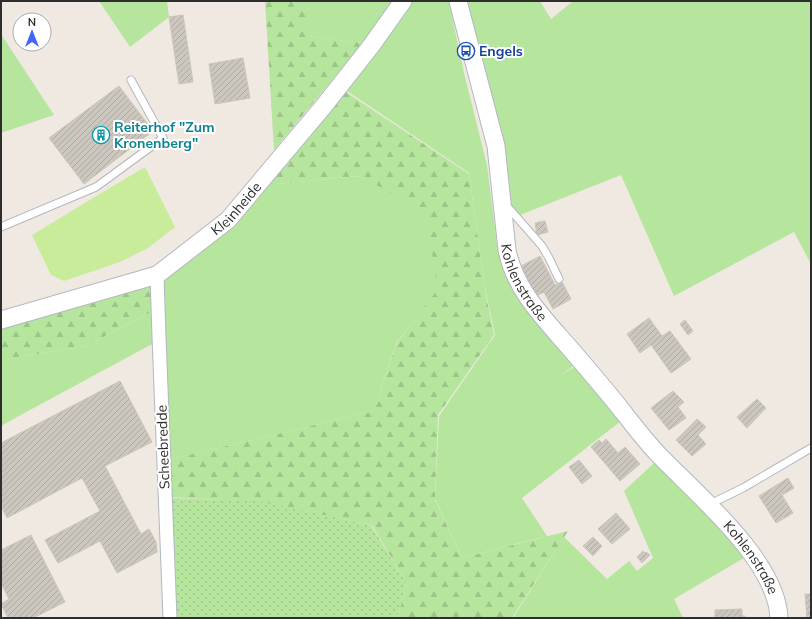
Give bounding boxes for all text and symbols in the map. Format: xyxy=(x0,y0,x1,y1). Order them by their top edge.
north arrow xyxy=(12,12,52,52)
text: N xyxy=(28,15,36,29)
bus stop icon: Engels xyxy=(456,41,476,61)
place label: Engels xyxy=(479,42,523,60)
place label: Reiterhof "Zum Kronenberg" xyxy=(114,118,215,152)
building icon: Reiterhof "Zum Kronenberg" xyxy=(91,125,111,145)
street label: Kleinheide xyxy=(207,178,265,239)
street label: Kohlenstraße xyxy=(497,243,551,325)
street label: Scheebredde xyxy=(153,404,173,490)
street label: Kohlenstraße xyxy=(719,517,782,597)

